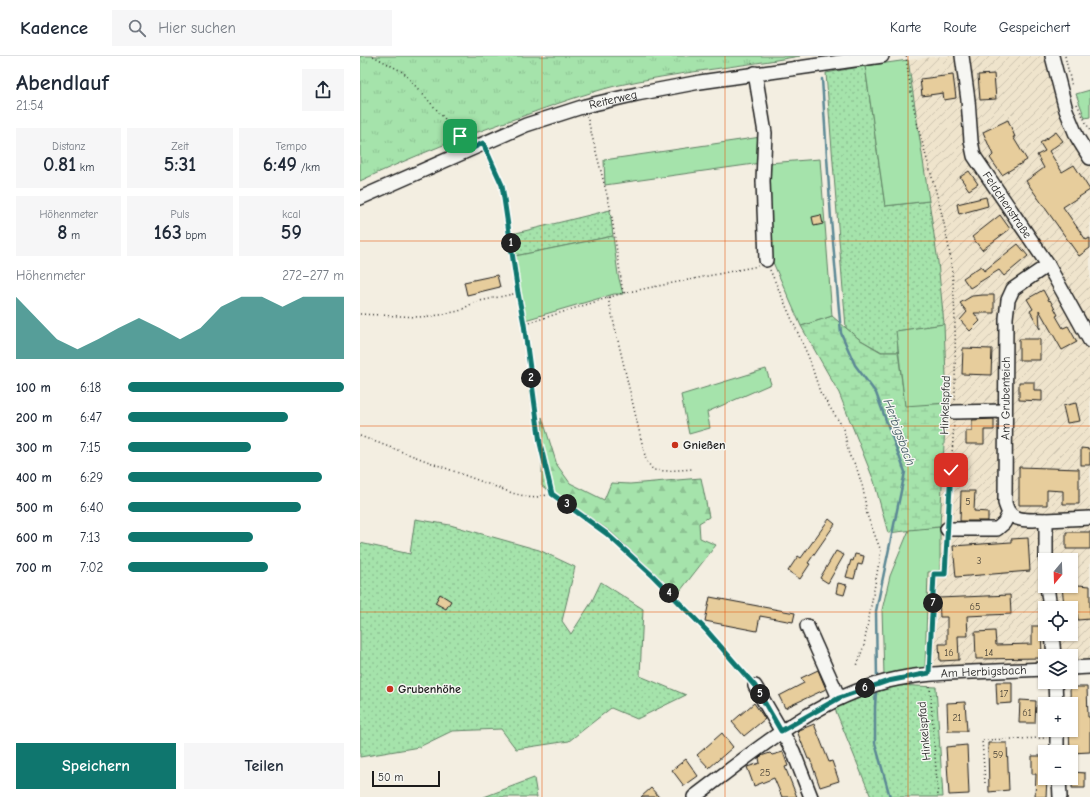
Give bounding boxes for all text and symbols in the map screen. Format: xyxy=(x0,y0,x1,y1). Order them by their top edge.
search box xyxy=(112,10,392,46)
text: Kadence xyxy=(20,17,88,39)
icon: search xyxy=(126,17,148,39)
text: Hier suchen xyxy=(158,19,236,37)
text: Karte xyxy=(890,19,921,36)
text: Route xyxy=(943,19,977,36)
text: Gespeichert xyxy=(999,19,1070,36)
button: share xyxy=(302,69,344,111)
text: Abendlauf xyxy=(16,70,109,96)
street label: Reiterweg xyxy=(587,87,638,112)
text: 21:54 xyxy=(16,98,44,113)
pin xyxy=(443,119,477,153)
icon: arrive xyxy=(449,125,471,147)
text: Distanz xyxy=(52,140,85,153)
text: Zeit xyxy=(171,140,189,153)
text: Tempo xyxy=(276,140,307,153)
text: 0.81 xyxy=(43,153,76,176)
text: 5:31 xyxy=(164,153,196,176)
text: 6:49 xyxy=(263,153,297,176)
text: km xyxy=(76,161,94,174)
text: /km xyxy=(297,161,320,174)
street label: Feldchenstraße xyxy=(980,169,1035,241)
text: Höhenmeter xyxy=(39,208,98,221)
text: Puls xyxy=(171,208,189,221)
text: kcal xyxy=(282,208,301,221)
text: 8 xyxy=(57,221,67,244)
text: 163 xyxy=(154,221,182,244)
text: 59 xyxy=(281,221,302,244)
text: m xyxy=(67,229,80,242)
text: bpm xyxy=(182,229,206,242)
pin: 1 xyxy=(501,233,521,253)
text: 1 xyxy=(509,236,513,249)
text: Höhenmeter xyxy=(16,268,85,283)
text: 272–277 m xyxy=(282,268,344,283)
street label: Am Grubenteich xyxy=(998,356,1013,440)
pin: 2 xyxy=(521,368,541,388)
text: 2 xyxy=(528,371,534,384)
street label: Hinkelspfad xyxy=(937,375,953,435)
text: 100 m xyxy=(16,380,51,395)
text: 6:18 xyxy=(80,380,101,395)
water label: Herbigsbach xyxy=(880,397,919,468)
text: 200 m xyxy=(16,410,52,425)
text: 6:47 xyxy=(80,410,102,425)
place label: Gnießen xyxy=(683,438,725,452)
text: 300 m xyxy=(16,440,52,455)
text: 7:15 xyxy=(80,440,101,455)
marker: Gnießen xyxy=(670,440,680,450)
pin xyxy=(934,453,968,487)
icon: check xyxy=(940,459,962,481)
text: 400 m xyxy=(16,470,52,485)
text: 6:29 xyxy=(80,470,103,485)
pin: 3 xyxy=(557,494,577,514)
house number: 5 xyxy=(965,496,971,508)
text: 3 xyxy=(564,497,570,510)
text: 500 m xyxy=(16,500,53,515)
text: 6:40 xyxy=(80,500,104,515)
text: 600 m xyxy=(16,530,53,545)
text: 7:13 xyxy=(80,530,100,545)
north arrow xyxy=(1038,553,1078,593)
map controls xyxy=(1038,553,1078,785)
house number: 3 xyxy=(976,555,982,567)
text: 700 m xyxy=(16,560,52,575)
text: 7:02 xyxy=(80,560,103,575)
pin: 4 xyxy=(659,583,679,603)
text: 4 xyxy=(666,586,672,599)
pin: 7 xyxy=(923,593,943,613)
text: 7 xyxy=(931,596,935,609)
house number: 65 xyxy=(970,601,980,613)
button: locate xyxy=(1038,601,1078,641)
house number: 16 xyxy=(944,647,954,659)
house number: 14 xyxy=(985,647,994,659)
button: layers xyxy=(1038,649,1078,689)
street label: Am Herbigsbach xyxy=(940,663,1027,680)
pin: 6 xyxy=(855,678,875,698)
text: 6 xyxy=(862,681,868,694)
place label: Grubenhöhe xyxy=(398,682,461,696)
marker: Grubenhöhe xyxy=(385,684,395,694)
pin: 5 xyxy=(750,684,770,704)
text: 5 xyxy=(757,687,763,700)
house number: 17 xyxy=(1000,688,1009,700)
button: + xyxy=(1038,697,1078,737)
street label: Hinkelspfad xyxy=(914,701,934,761)
house number: 61 xyxy=(1022,707,1032,719)
house number: 21 xyxy=(952,712,962,724)
button: Speichern xyxy=(16,743,176,789)
button: Teilen xyxy=(184,743,344,789)
button: − xyxy=(1038,745,1078,785)
house number: 59 xyxy=(993,749,1003,761)
house number: 25 xyxy=(760,767,770,779)
scale bar xyxy=(372,769,440,788)
text: 50 m xyxy=(378,771,403,784)

